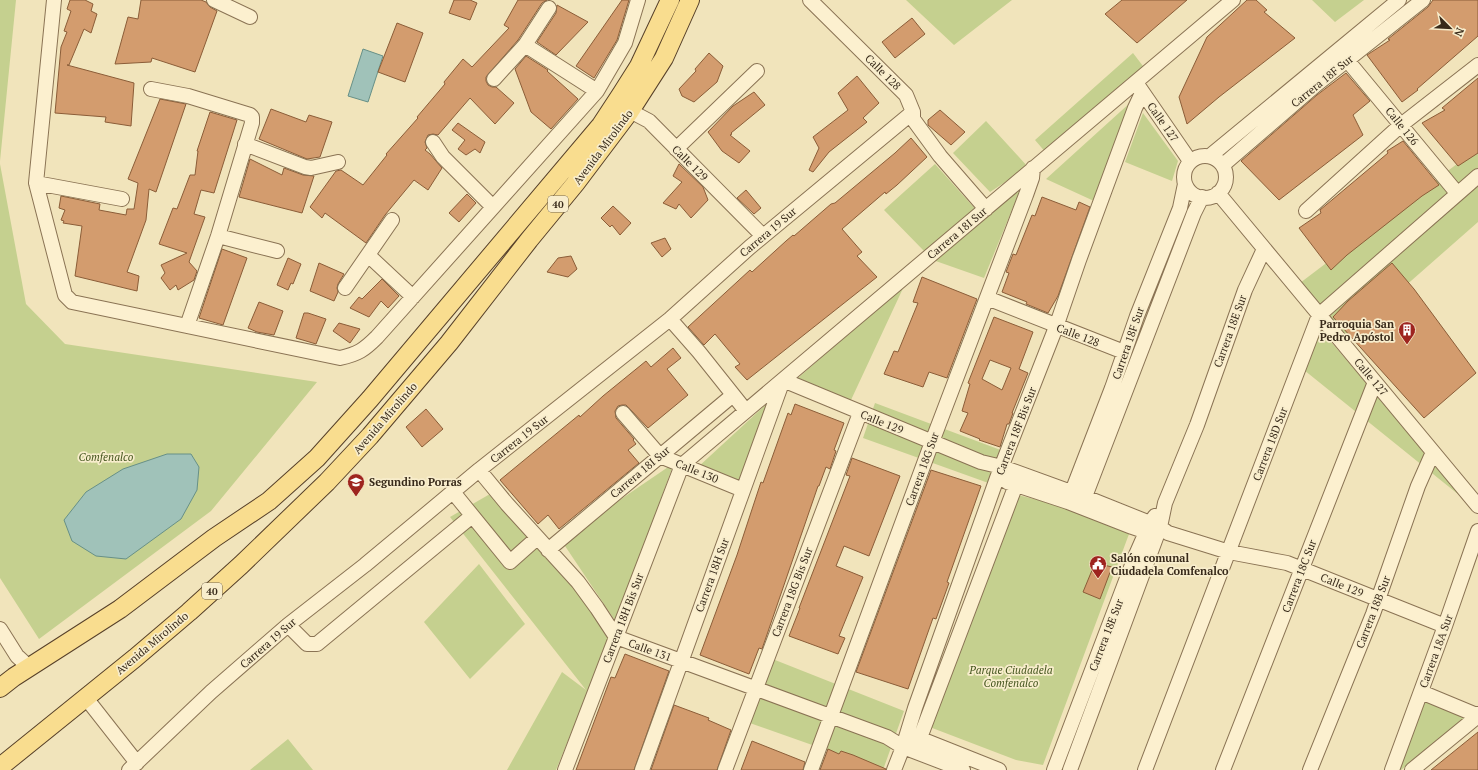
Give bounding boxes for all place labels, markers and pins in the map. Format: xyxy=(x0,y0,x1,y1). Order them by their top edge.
place label: Parroquia San Pedro Apóstol xyxy=(1319,317,1394,344)
building icon: Parroquia San Pedro Apóstol xyxy=(1397,320,1417,345)
school or university icon: Segundino Porras xyxy=(346,472,366,497)
place label: Segundino Porras xyxy=(369,475,462,489)
place label: Salón comunal Ciudadela Comfenalco xyxy=(1111,551,1229,578)
public building icon: Salón comunal Ciudadela Comfenalco xyxy=(1088,554,1108,579)

